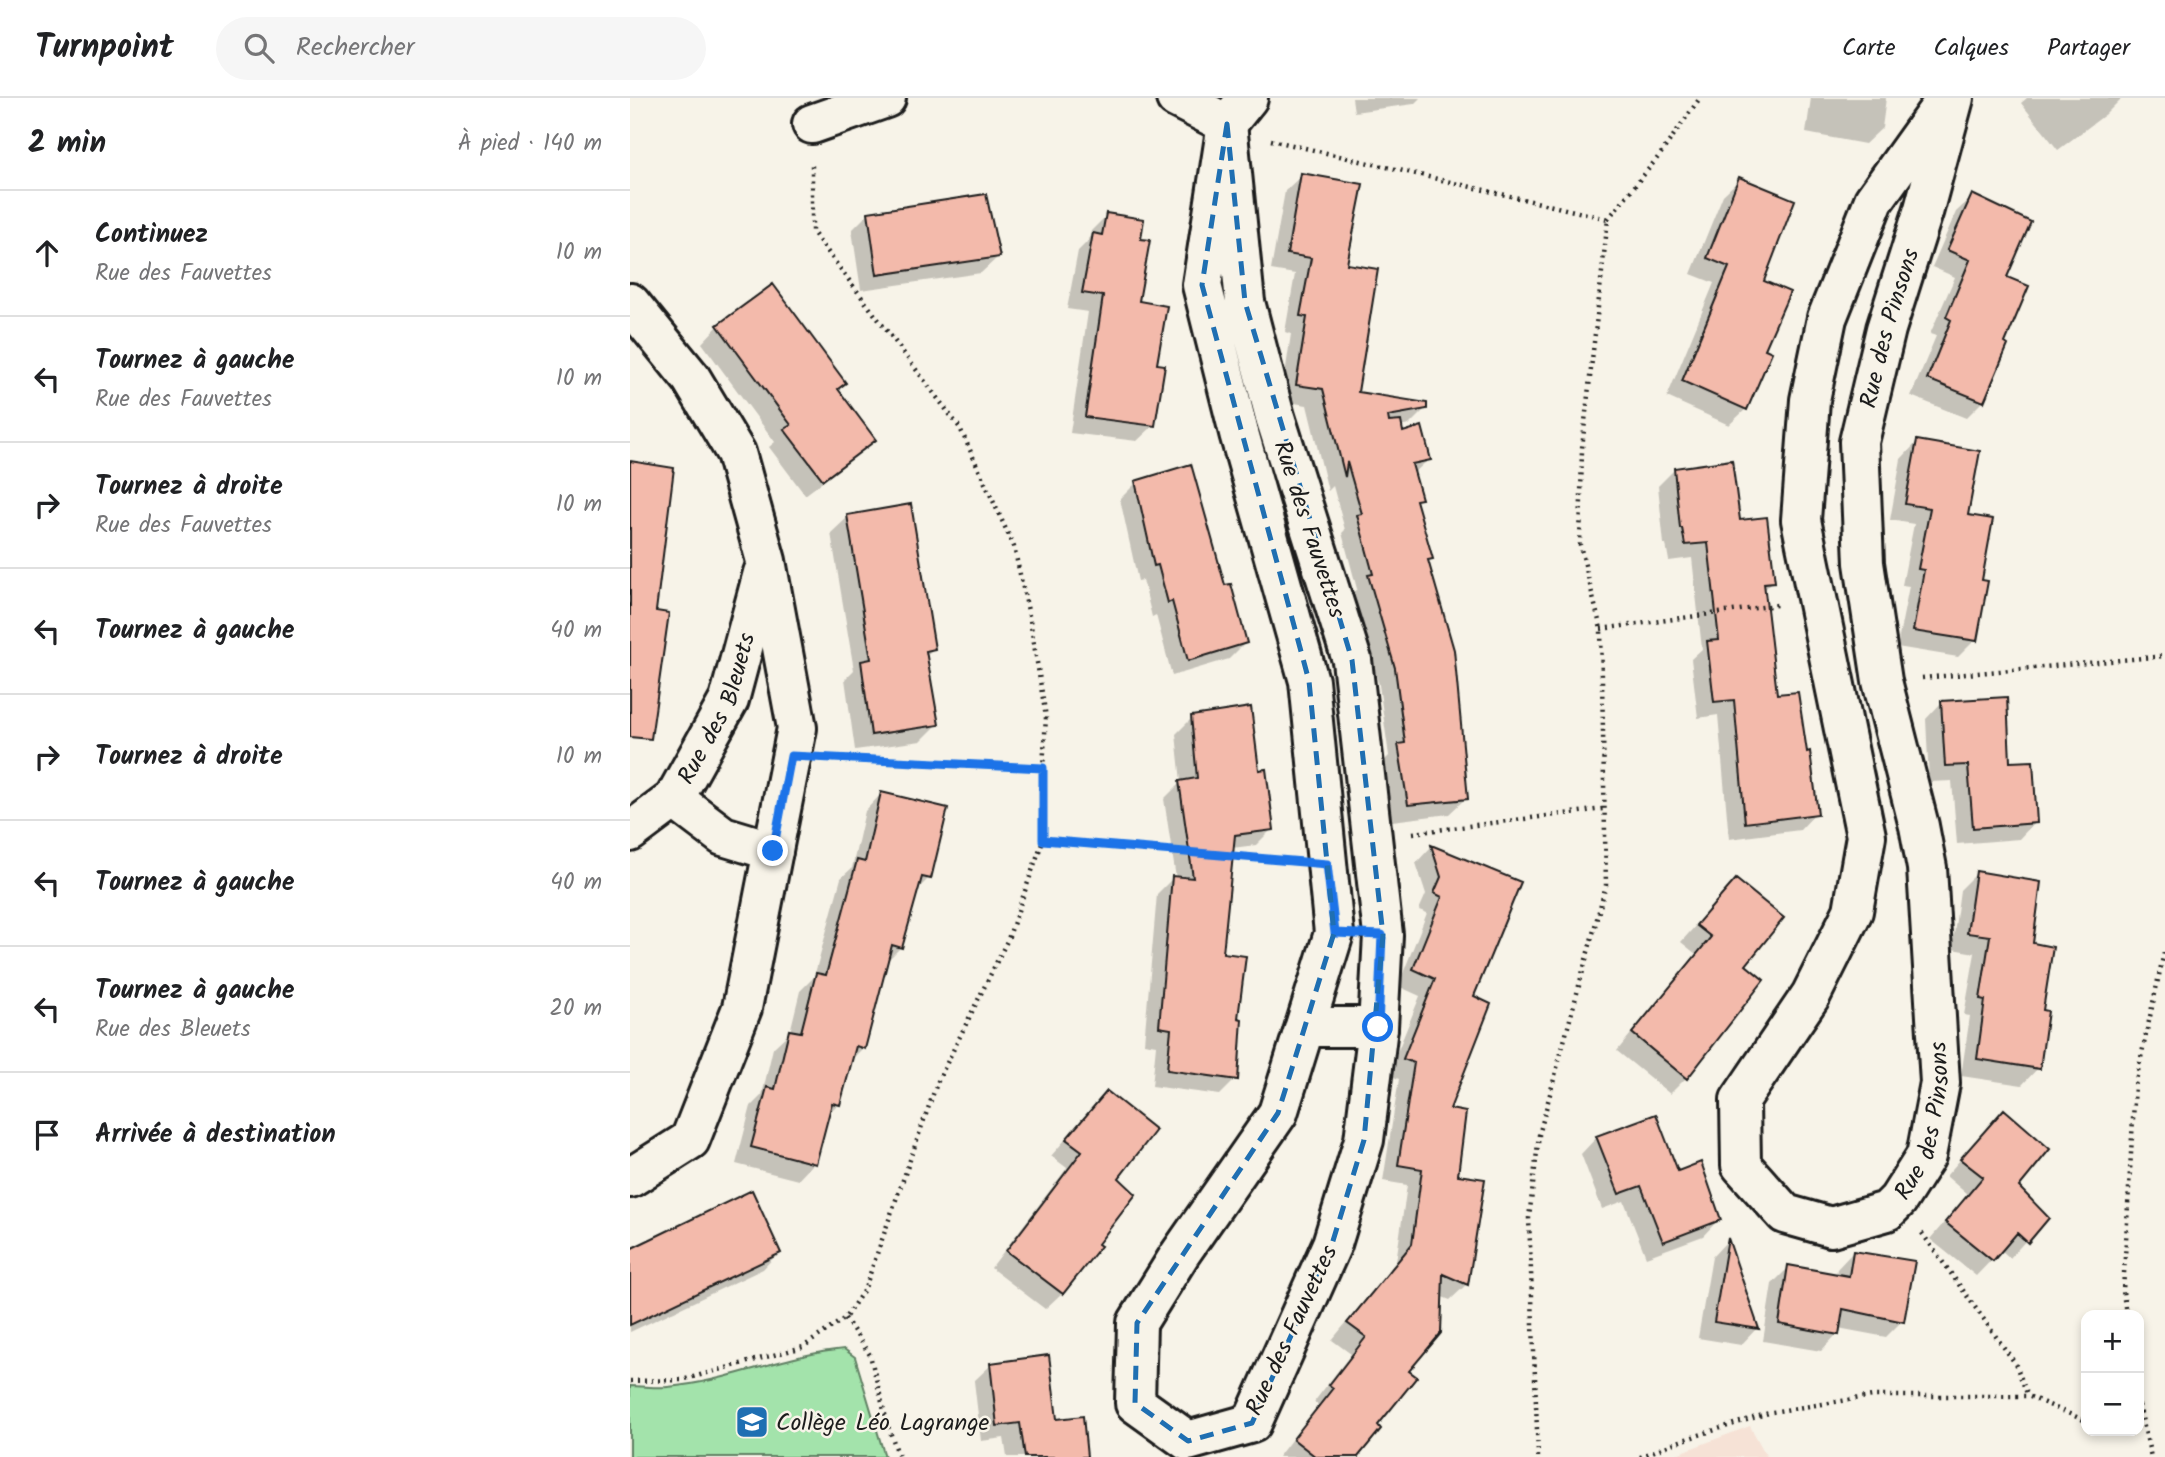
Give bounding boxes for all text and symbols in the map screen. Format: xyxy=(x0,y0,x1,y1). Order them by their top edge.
search box xyxy=(216,17,706,80)
text: Turnpoint xyxy=(35,22,174,75)
text: Rechercher xyxy=(296,27,414,69)
icon: search xyxy=(240,29,278,67)
text: Carte xyxy=(1842,29,1896,68)
text: Calques xyxy=(1934,29,2009,68)
text: Partager xyxy=(2047,29,2130,68)
text: 2 min xyxy=(28,120,106,168)
text: À pied · 140 m xyxy=(458,126,602,162)
text: Continuez xyxy=(95,214,208,256)
icon: ahead xyxy=(28,234,66,272)
text: 10 m xyxy=(556,235,602,271)
street label: Rue des Pinsons xyxy=(1850,244,1931,412)
text: Rue des Fauvettes xyxy=(95,256,272,292)
text: Tournez à gauche xyxy=(95,340,295,382)
icon: left xyxy=(28,360,66,398)
text: 10 m xyxy=(556,361,602,397)
text: Rue des Fauvettes xyxy=(95,382,272,418)
street label: Rue des Fauvettes xyxy=(1262,436,1356,623)
text: Tournez à droite xyxy=(95,466,283,508)
icon: right xyxy=(28,486,66,524)
text: 10 m xyxy=(556,487,602,523)
text: Rue des Fauvettes xyxy=(95,508,272,544)
text: Tournez à gauche xyxy=(95,610,295,652)
icon: left xyxy=(28,612,66,650)
text: 40 m xyxy=(550,613,602,649)
street label: Rue des Bleuets xyxy=(668,629,767,792)
text: Tournez à droite xyxy=(95,736,283,778)
icon: right xyxy=(28,738,66,776)
text: 10 m xyxy=(556,739,602,775)
route end xyxy=(757,835,788,866)
text: Tournez à gauche xyxy=(95,862,295,904)
icon: left xyxy=(28,864,66,902)
text: 40 m xyxy=(550,865,602,901)
text: Tournez à gauche xyxy=(95,970,295,1012)
icon: left xyxy=(28,990,66,1028)
text: 20 m xyxy=(550,991,602,1027)
route start xyxy=(1362,1011,1393,1042)
text: Rue des Bleuets xyxy=(95,1012,251,1048)
street label: Rue des Pinsons xyxy=(1885,1040,1961,1208)
text: Arrivée à destination xyxy=(95,1114,336,1156)
icon: arrive xyxy=(28,1116,66,1154)
street label: Rue des Fauvettes xyxy=(1236,1239,1349,1422)
map controls xyxy=(2081,1310,2144,1436)
button: + xyxy=(2081,1310,2144,1373)
button: − xyxy=(2081,1373,2144,1436)
school or university icon: Collège Léo Lagrange xyxy=(733,1403,771,1441)
place label: Collège Léo Lagrange xyxy=(776,1404,990,1443)

